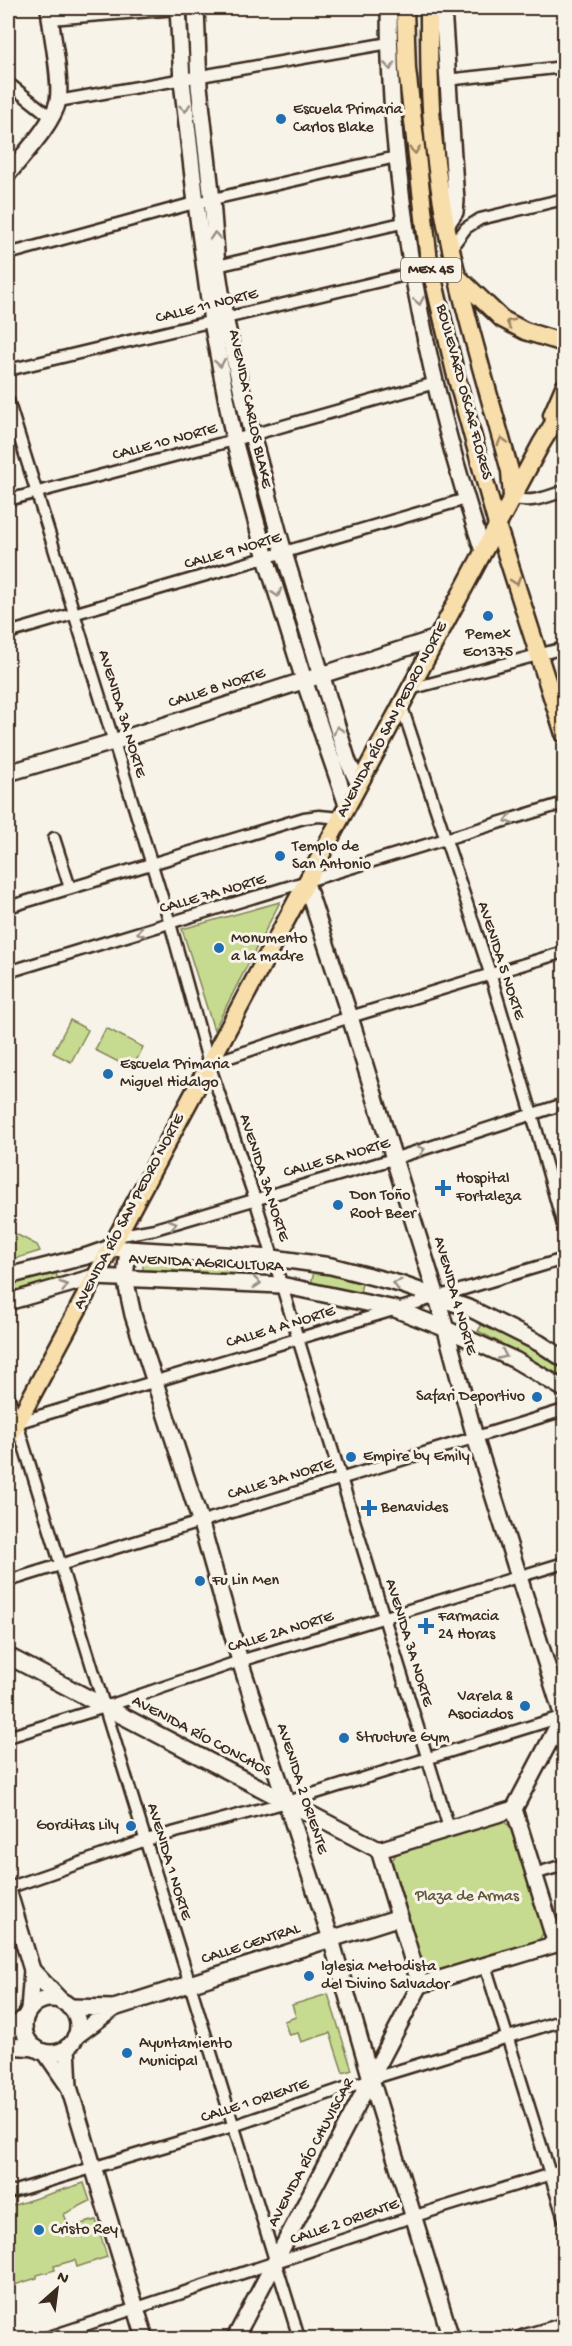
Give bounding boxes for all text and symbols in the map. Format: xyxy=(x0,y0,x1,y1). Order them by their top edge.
one-way arrow xyxy=(384,61,397,70)
place label: Escuela Primaria Carlos Blake xyxy=(293,101,404,138)
one-way arrow xyxy=(179,103,191,112)
marker: Escuela Primaria Carlos Blake xyxy=(274,112,288,126)
one-way arrow xyxy=(408,145,421,154)
one-way arrow xyxy=(209,231,222,240)
road number: MEX 45 xyxy=(401,258,461,282)
street label: CALLE 11 NORTE xyxy=(154,285,261,329)
one-way arrow xyxy=(412,296,425,306)
street label: BOULEVARD OSCAR FLORES xyxy=(430,301,496,482)
one-way arrow xyxy=(506,319,516,330)
street label: AVENIDA CARLOS BLAKE xyxy=(223,328,275,491)
one-way arrow xyxy=(213,358,226,368)
street label: CALLE 10 NORTE xyxy=(111,420,220,466)
one-way arrow xyxy=(496,436,509,446)
street label: CALLE 9 NORTE xyxy=(182,529,285,575)
one-way arrow xyxy=(509,575,522,585)
one-way arrow xyxy=(270,587,282,598)
marker: Pemex E01375 xyxy=(481,609,495,623)
street label: AVENIDA RÍO SAN PEDRO NORTE xyxy=(332,618,453,821)
place label: Pemex E01375 xyxy=(463,626,513,663)
street label: AVENIDA 3A NORTE xyxy=(93,648,150,781)
street label: CALLE 8 NORTE xyxy=(166,664,269,714)
one-way arrow xyxy=(333,725,345,736)
one-way arrow xyxy=(504,813,514,825)
place label: Templo de San Antonio xyxy=(291,838,371,875)
marker: Templo de San Antonio xyxy=(273,849,287,863)
street label: CALLE 7A NORTE xyxy=(158,870,269,919)
street label: AVENIDA 5 NORTE xyxy=(472,900,528,1023)
one-way arrow xyxy=(136,925,147,937)
place label: Monumento a la madre xyxy=(231,930,308,967)
marker: Monumento a la madre xyxy=(212,941,226,955)
place label: Escuela Primaria Miguel Hidalgo xyxy=(120,1056,231,1093)
marker: Escuela Primaria Miguel Hidalgo xyxy=(101,1067,115,1081)
street label: AVENIDA RÍO SAN PEDRO NORTE xyxy=(69,1110,190,1313)
street label: AVENIDA 3A NORTE xyxy=(234,1112,293,1245)
street label: CALLE 5A NORTE xyxy=(282,1134,393,1183)
one-way arrow xyxy=(415,1145,426,1157)
place label: Hospital Fortaleza xyxy=(455,1170,522,1207)
marker: Hospital Fortaleza xyxy=(434,1179,452,1197)
place label: Don Toño Root Beer xyxy=(349,1187,417,1224)
marker: Don Toño Root Beer xyxy=(331,1198,345,1212)
one-way arrow xyxy=(167,1219,178,1231)
street label: AVENIDA 4 NORTE xyxy=(428,1235,480,1358)
street label: AVENIDA AGRICULTURA xyxy=(128,1250,285,1278)
one-way arrow xyxy=(253,1277,262,1290)
one-way arrow xyxy=(392,1278,402,1291)
one-way arrow xyxy=(58,1281,69,1293)
street label: CALLE 4 A NORTE xyxy=(224,1302,339,1354)
one-way arrow xyxy=(497,1348,508,1360)
place label: Safari Deportivo xyxy=(416,1388,525,1407)
marker: Safari Deportivo xyxy=(530,1390,544,1404)
place label: Empire by Emily xyxy=(363,1448,470,1467)
marker: Empire by Emily xyxy=(344,1450,358,1464)
street label: CALLE 3A NORTE xyxy=(226,1455,337,1505)
place label: Benavides xyxy=(380,1499,449,1518)
marker: Benavides xyxy=(362,1501,376,1515)
place label: Fu Lin Men xyxy=(211,1572,280,1591)
marker: Fu Lin Men xyxy=(193,1574,207,1588)
street label: AVENIDA 3A NORTE xyxy=(380,1577,437,1710)
street label: CALLE 2A NORTE xyxy=(226,1608,337,1658)
place label: Farmacia 24 Horas xyxy=(437,1608,500,1645)
marker: Farmacia 24 Horas xyxy=(419,1619,433,1633)
place label: Varela & Asociados xyxy=(448,1688,514,1725)
street label: AVENIDA RÍO CONCHOS xyxy=(128,1691,275,1782)
marker: Varela & Asociados xyxy=(518,1699,532,1713)
street label: AVENIDA 2 ORIENTE xyxy=(271,1721,331,1858)
place label: Structure Gym xyxy=(356,1729,450,1748)
marker: Structure Gym xyxy=(337,1731,351,1745)
street label: AVENIDA 1 NORTE xyxy=(141,1801,195,1924)
place label: Gorditas Lily xyxy=(36,1817,119,1836)
marker: Gorditas Lily xyxy=(124,1819,138,1833)
park label: Plaza de Armas xyxy=(414,1888,520,1907)
street label: CALLE CENTRAL xyxy=(199,1920,304,1970)
place label: Iglesia Metodista del Divino Salvador xyxy=(321,1958,451,1995)
marker: Iglesia Metodista del Divino Salvador xyxy=(302,1969,316,1983)
place label: Ayuntamiento Municipal xyxy=(139,2035,232,2072)
marker: Ayuntamiento Municipal xyxy=(120,2046,134,2060)
street label: AVENIDA RÍO CHUVISCAR xyxy=(264,2074,360,2231)
street label: CALLE 1 ORIENTE xyxy=(199,2075,312,2128)
street label: CALLE 2 ORIENTE xyxy=(288,2195,403,2250)
place label: Cristo Rey xyxy=(51,2221,118,2240)
marker: Cristo Rey xyxy=(32,2223,46,2237)
north arrow xyxy=(27,2259,87,2319)
text: N xyxy=(53,2268,72,2290)

